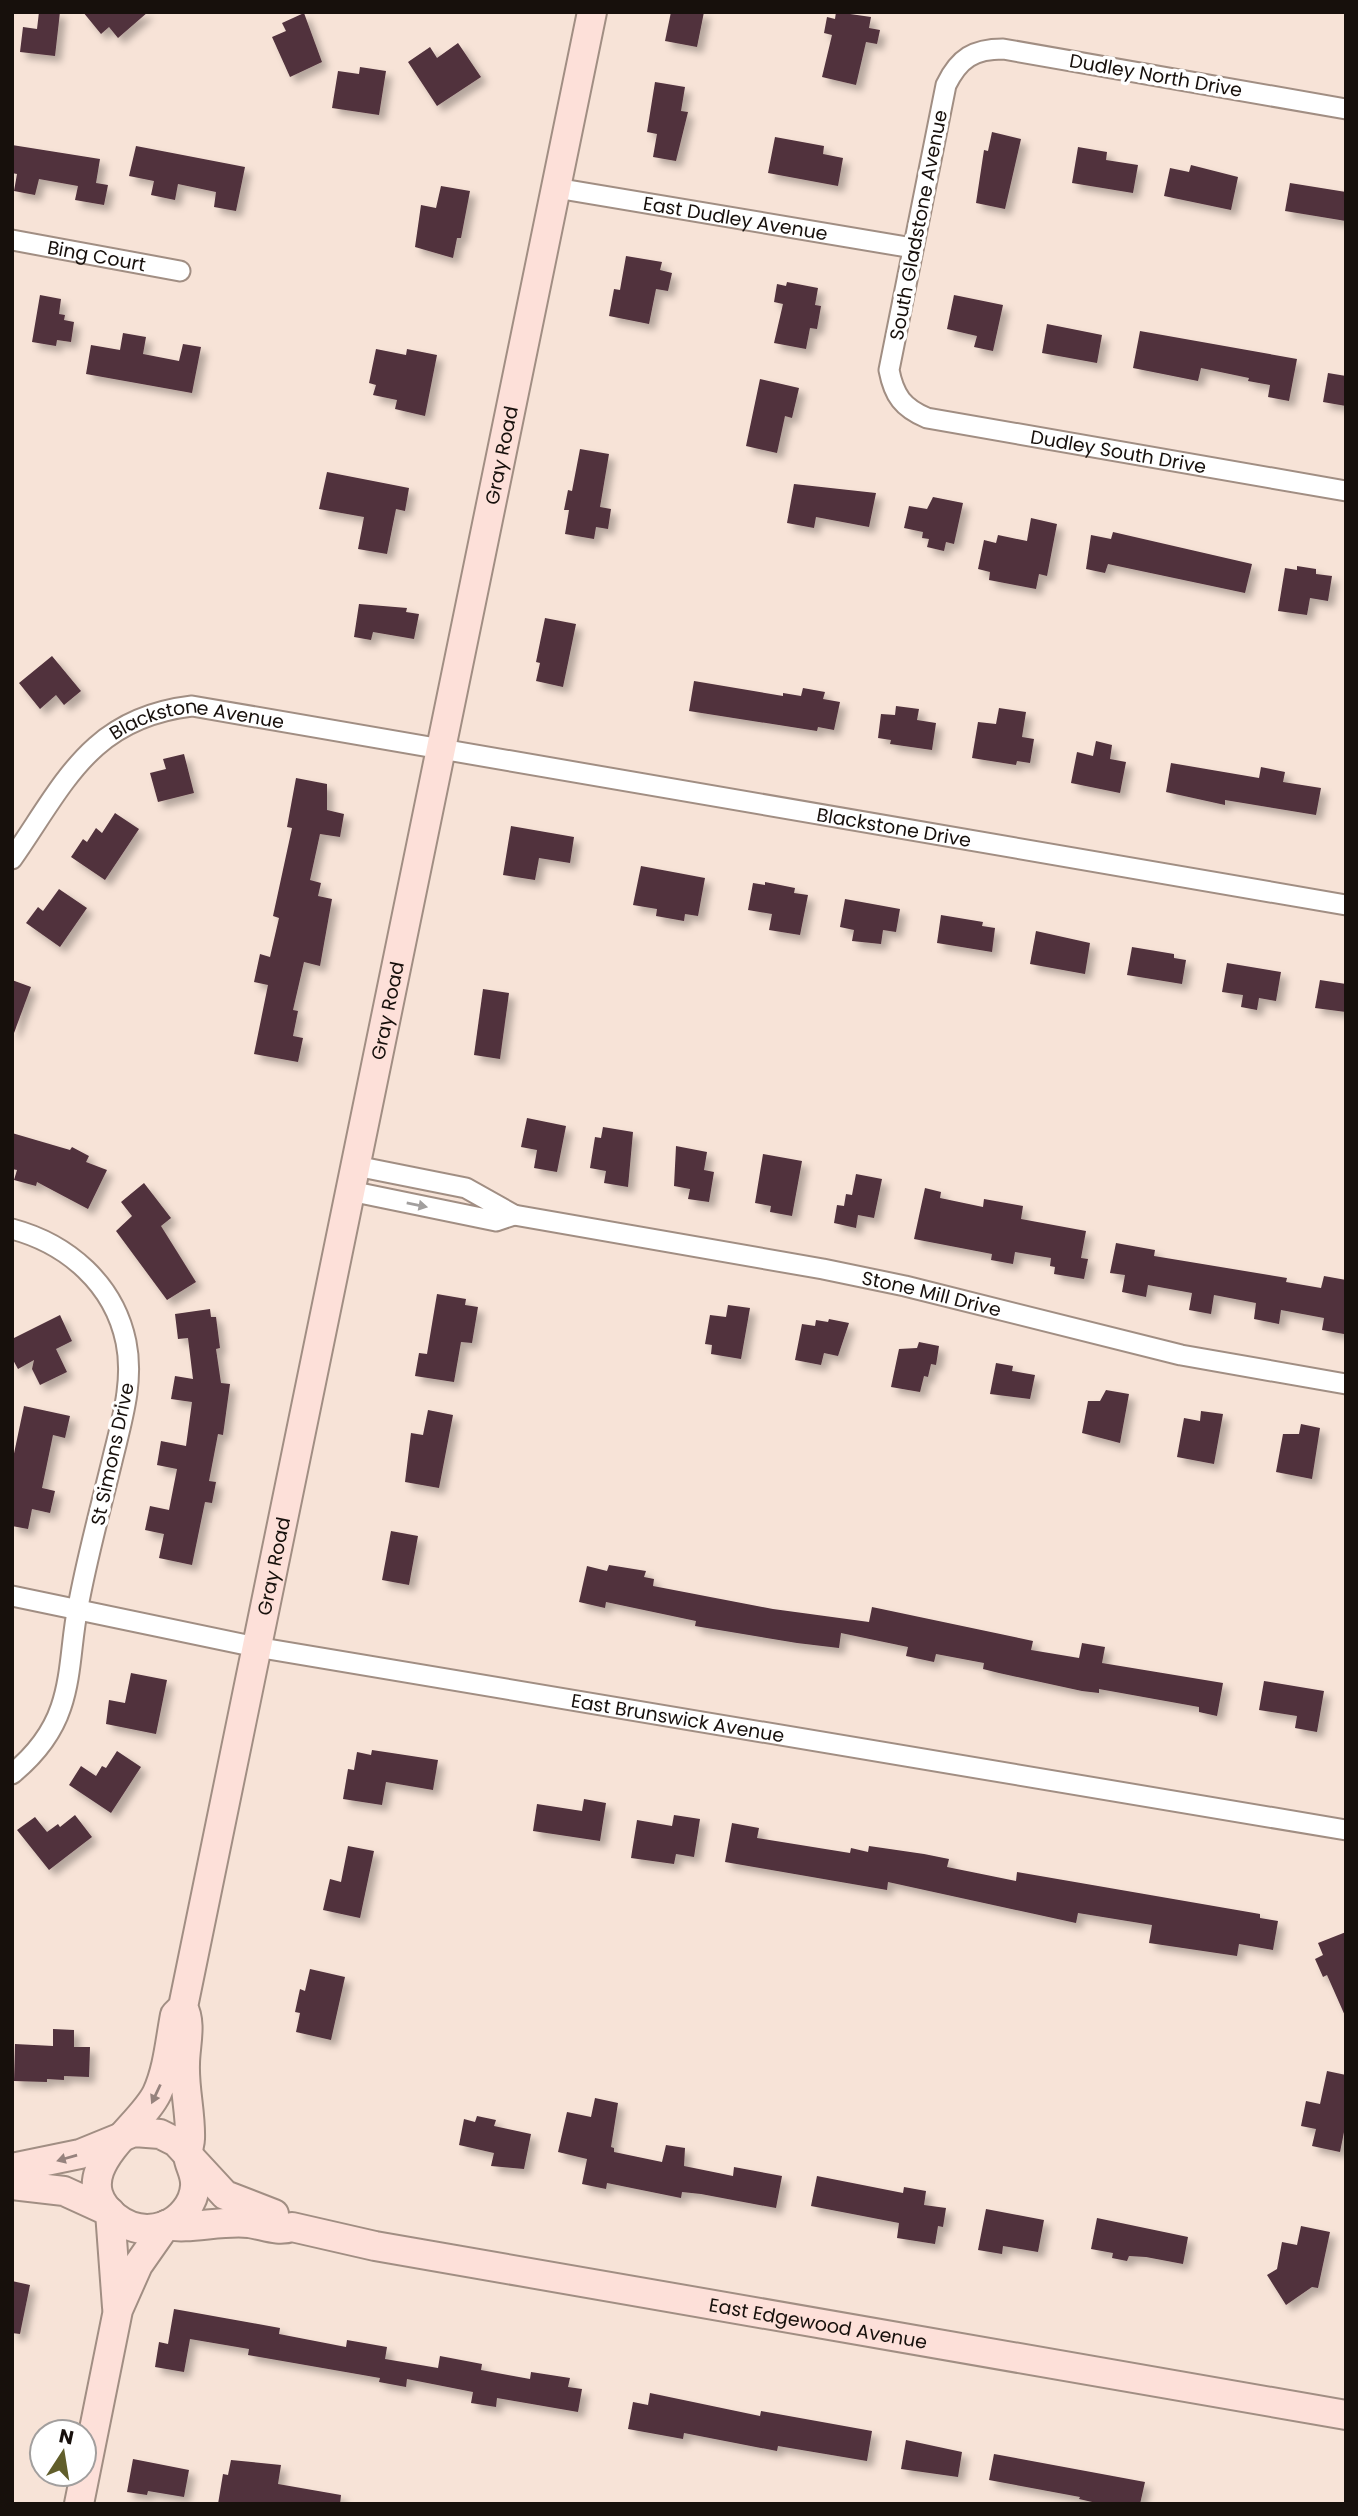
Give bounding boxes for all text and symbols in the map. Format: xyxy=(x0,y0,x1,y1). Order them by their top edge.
street label: Dudley North Drive xyxy=(1067,47,1244,104)
street label: South Gladstone Avenue xyxy=(883,108,954,343)
street label: East Dudley Avenue xyxy=(641,190,830,247)
street label: Bing Court xyxy=(45,234,148,278)
street label: Gray Road xyxy=(478,404,525,507)
street label: Dudley South Drive xyxy=(1028,423,1208,480)
street label: Blackstone Avenue xyxy=(104,692,286,746)
street label: Blackstone Drive xyxy=(815,801,973,854)
street label: Gray Road xyxy=(364,959,411,1062)
one-way arrow xyxy=(406,1199,428,1210)
street label: Stone Mill Drive xyxy=(859,1264,1004,1324)
street label: St Simons Drive xyxy=(84,1380,141,1528)
street label: Gray Road xyxy=(251,1515,297,1618)
street label: East Brunswick Avenue xyxy=(569,1687,786,1749)
one-way arrow xyxy=(150,2084,162,2104)
one-way arrow xyxy=(56,2153,77,2163)
street label: East Edgewood Avenue xyxy=(707,2291,929,2356)
north arrow xyxy=(28,2418,98,2488)
text: N xyxy=(57,2422,76,2452)

